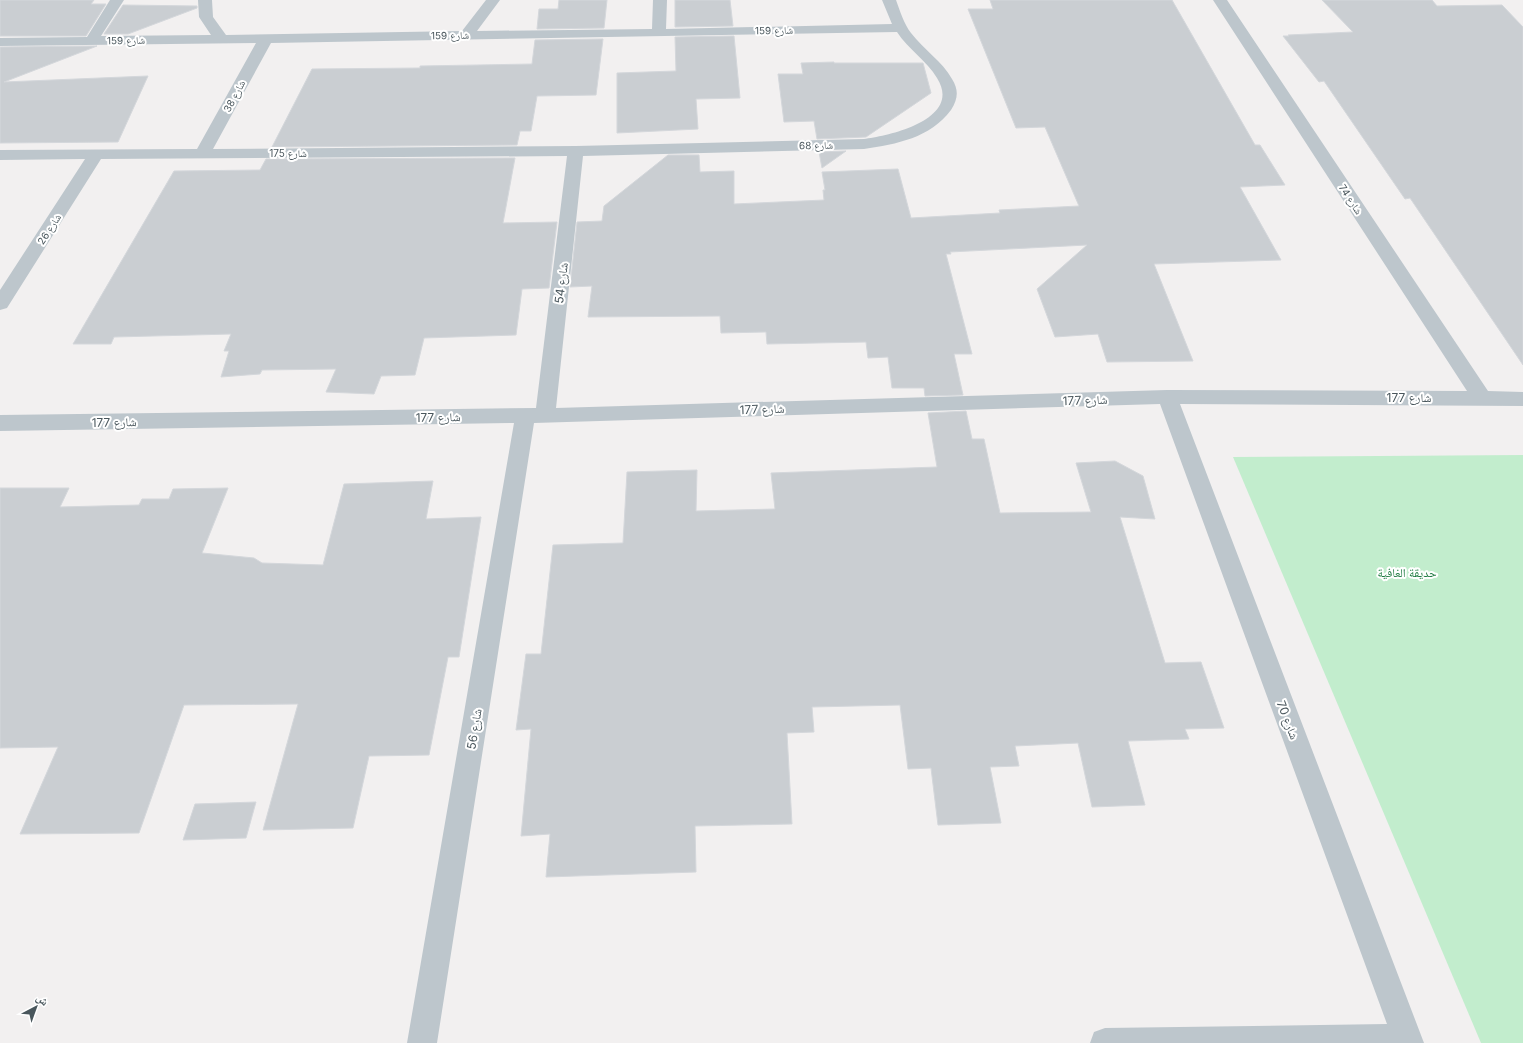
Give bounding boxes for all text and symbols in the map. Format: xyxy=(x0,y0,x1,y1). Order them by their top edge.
street label: شارع 159 xyxy=(755,24,794,37)
street label: شارع 159 xyxy=(431,29,470,42)
street label: شارع 159 xyxy=(107,34,146,47)
street label: شارع 38 xyxy=(221,78,248,114)
street label: شارع 68 xyxy=(799,139,834,152)
street label: شارع 175 xyxy=(269,147,307,160)
street label: شارع 74 xyxy=(1336,182,1365,217)
street label: شارع 26 xyxy=(35,211,64,247)
street label: شارع 54 xyxy=(551,262,572,304)
street label: شارع 177 xyxy=(1387,390,1432,406)
street label: شارع 177 xyxy=(1062,392,1108,409)
street label: شارع 177 xyxy=(739,401,785,418)
street label: شارع 177 xyxy=(415,409,461,426)
street label: شارع 177 xyxy=(91,414,137,431)
park label: حديقة الغافية xyxy=(1377,565,1437,580)
street label: شارع 70 xyxy=(1273,698,1302,742)
street label: شارع 56 xyxy=(463,708,486,751)
north arrow xyxy=(16,987,56,1027)
text: ش xyxy=(33,990,52,1010)

